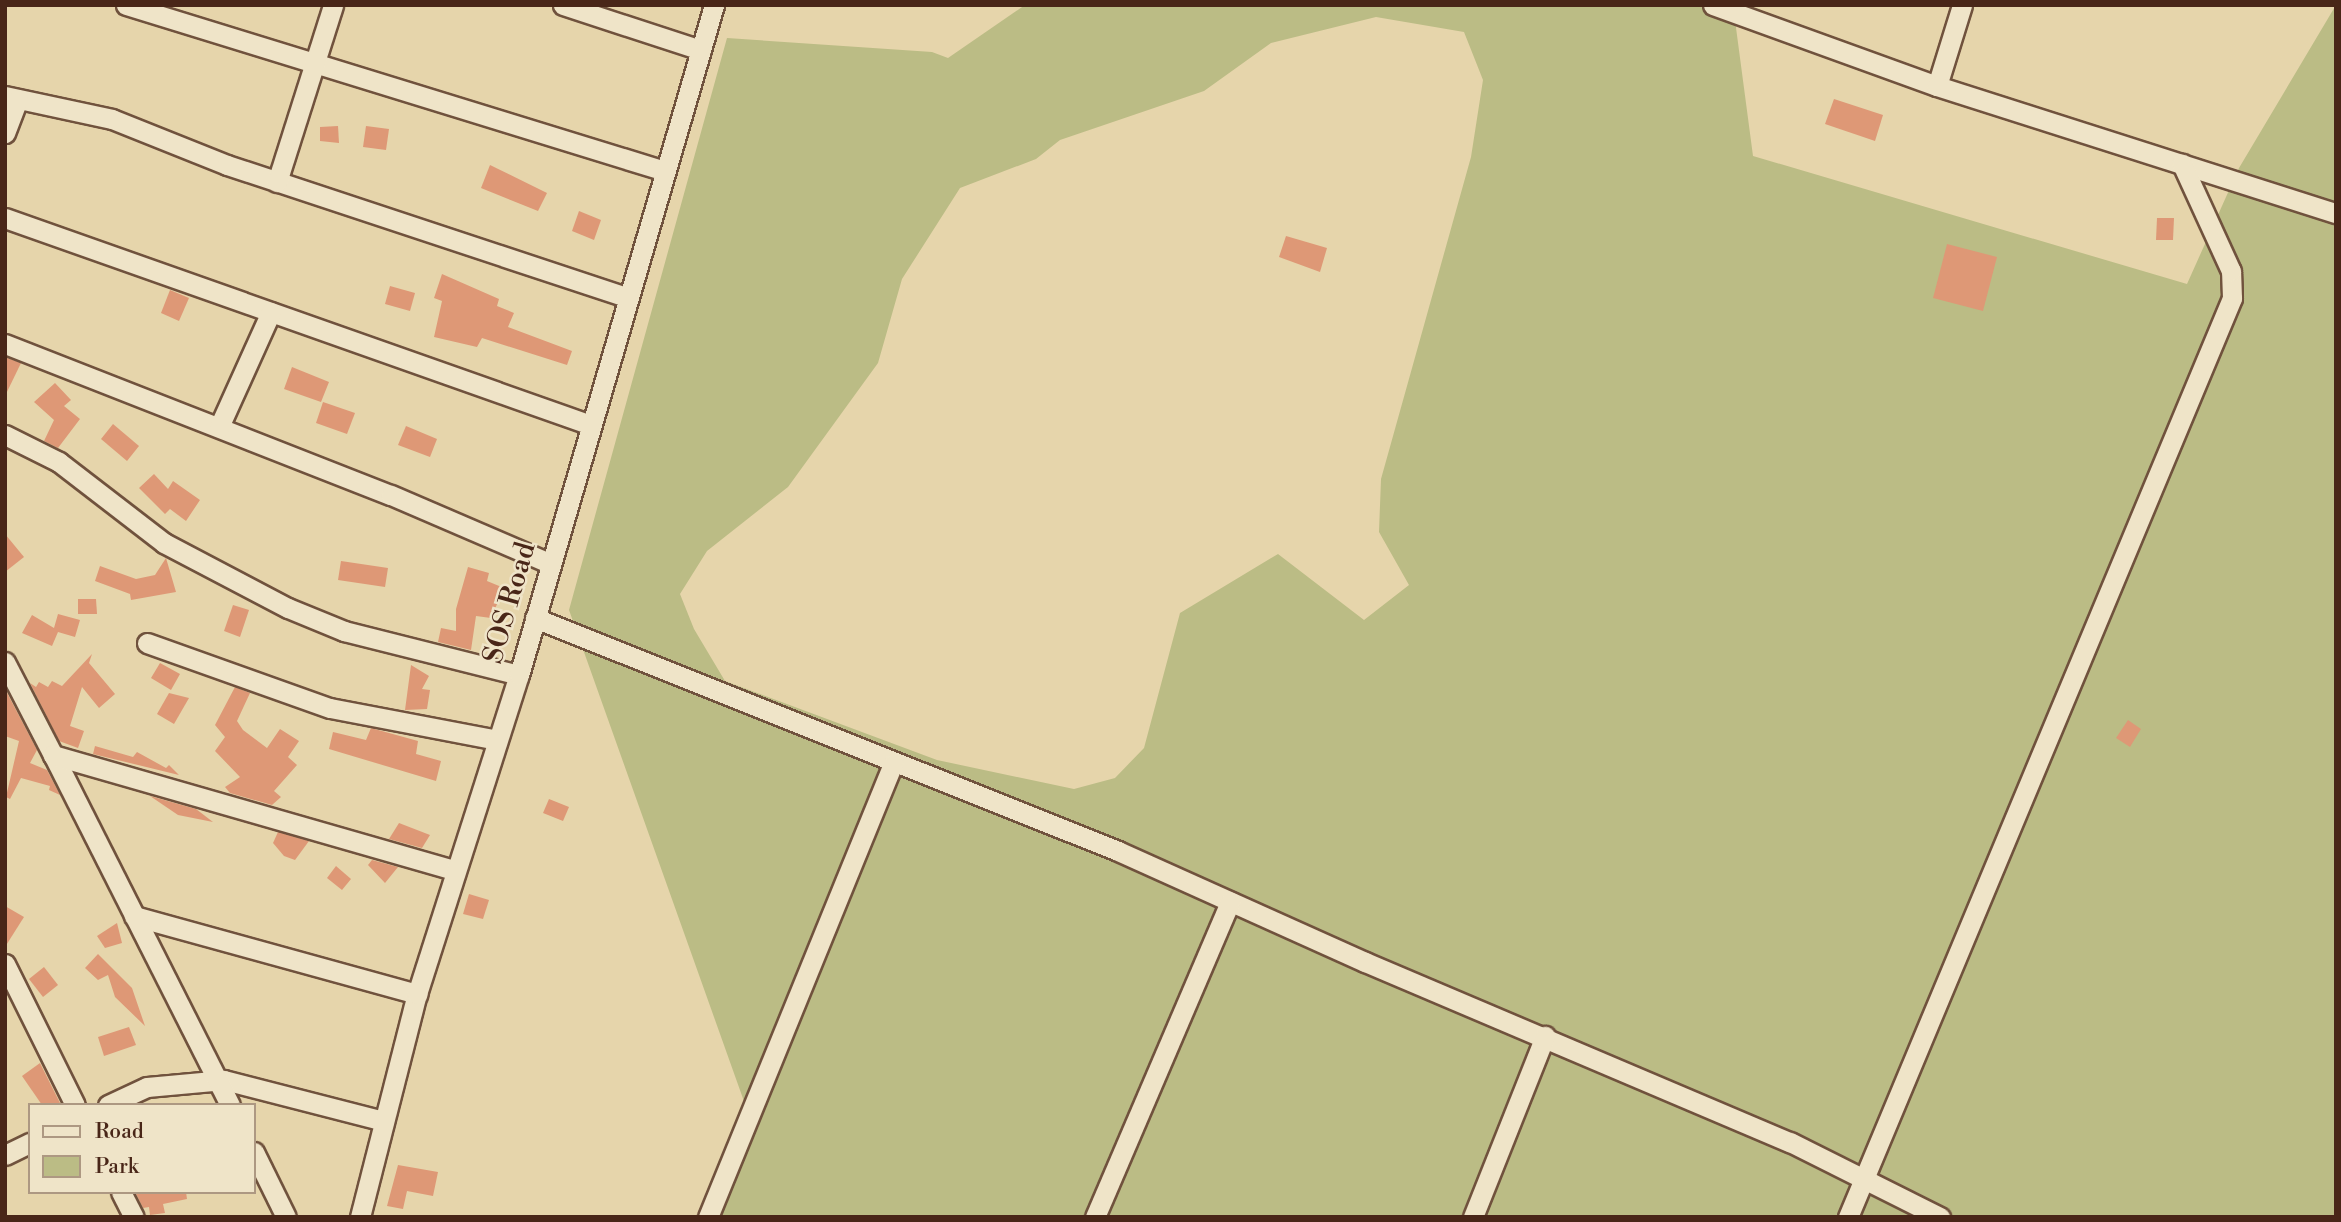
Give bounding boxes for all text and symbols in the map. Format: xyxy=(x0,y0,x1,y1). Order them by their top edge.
street label: SOS Road xyxy=(477,538,543,668)
legend xyxy=(28,1103,256,1194)
text: Road xyxy=(95,1119,144,1145)
text: Park xyxy=(95,1154,139,1180)

